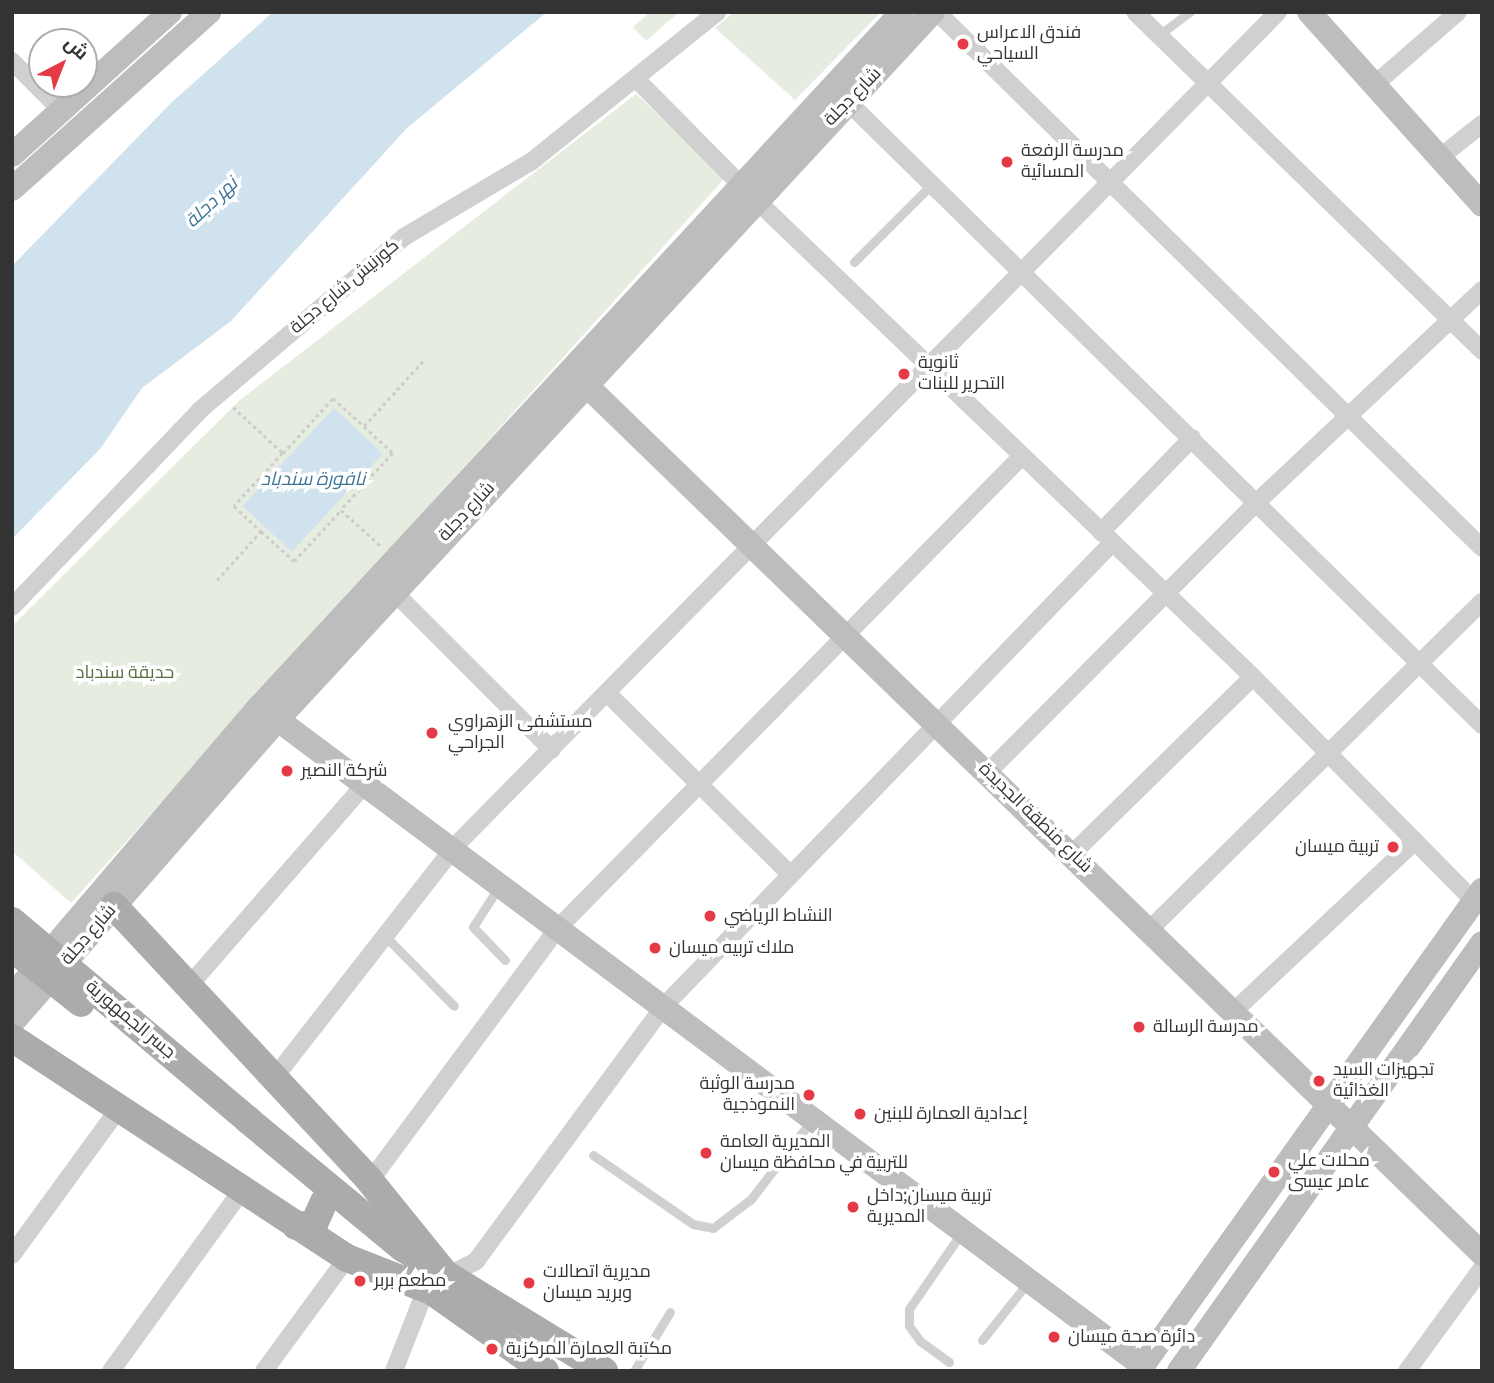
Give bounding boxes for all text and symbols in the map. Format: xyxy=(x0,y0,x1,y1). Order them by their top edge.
place label: فندق الاعراس السياحي xyxy=(977,23,1081,66)
north arrow xyxy=(28,28,98,98)
text: ش xyxy=(58,30,94,67)
marker: فندق الاعراس السياحي xyxy=(955,36,971,52)
street label: شارع دجلة xyxy=(820,63,886,131)
place label: مدرسة الرفعة المسائية xyxy=(1021,141,1124,184)
marker: مدرسة الرفعة المسائية xyxy=(999,154,1015,170)
water label: نهر دجلة xyxy=(181,173,243,233)
street label: كورنيش شارع دجلة xyxy=(286,235,404,339)
place label: ثانوية التحرير للبنات xyxy=(918,353,1005,396)
marker: ثانوية التحرير للبنات xyxy=(896,366,912,382)
water label: نافورة سندباد xyxy=(261,469,365,491)
street label: شارع دجلة xyxy=(434,478,500,546)
park label: حديقة سندباد xyxy=(76,662,174,684)
place label: مستشفى الزهراوي الجراحي xyxy=(448,712,593,754)
marker: مستشفى الزهراوي الجراحي xyxy=(422,723,442,743)
street label: شارع منطقة الجديدة xyxy=(974,758,1096,878)
place label: شركة النصير xyxy=(301,760,387,782)
marker: شركة النصير xyxy=(279,763,295,779)
place label: تربية ميسان xyxy=(1295,836,1379,858)
marker: تربية ميسان xyxy=(1385,839,1401,855)
street label: شارع دجلة xyxy=(57,900,121,970)
place label: النشاط الرياضي xyxy=(724,905,833,927)
marker: النشاط الرياضي xyxy=(702,908,718,924)
place label: ملاك تربيه ميسان xyxy=(669,937,794,959)
marker: ملاك تربيه ميسان xyxy=(647,940,663,956)
street label: جسر الجمهورية xyxy=(81,976,179,1064)
place label: مدرسة الرسالة xyxy=(1153,1016,1259,1038)
marker: مدرسة الرسالة xyxy=(1131,1019,1147,1035)
place label: تجهيزات السيد الغذائية xyxy=(1333,1060,1434,1102)
marker: تجهيزات السيد الغذائية xyxy=(1311,1073,1327,1089)
place label: مدرسة الوثبة النموذجية xyxy=(699,1074,795,1116)
marker: مدرسة الوثبة النموذجية xyxy=(801,1087,817,1103)
place label: إعدادية العمارة للبنين xyxy=(874,1103,1028,1125)
marker: إعدادية العمارة للبنين xyxy=(852,1106,868,1122)
place label: المديرية العامة للتربية في محافظة ميسان xyxy=(720,1132,908,1174)
marker: المديرية العامة للتربية في محافظة ميسان xyxy=(698,1145,714,1161)
place label: محلات علي عامر عيسى xyxy=(1288,1151,1370,1194)
marker: محلات علي عامر عيسى xyxy=(1266,1164,1282,1180)
place label: تربية ميسان;داخل المديرية xyxy=(867,1186,992,1228)
marker: تربية ميسان;داخل المديرية xyxy=(845,1199,861,1215)
place label: مديرية اتصالات وبريد ميسان xyxy=(543,1262,651,1304)
place label: مطعم بربر xyxy=(374,1270,446,1292)
marker: مطعم بربر xyxy=(352,1273,368,1289)
marker: مديرية اتصالات وبريد ميسان xyxy=(521,1275,537,1291)
place label: دائرة صحة ميسان xyxy=(1068,1326,1195,1348)
marker: دائرة صحة ميسان xyxy=(1046,1329,1062,1345)
place label: مكتبة العمارة المركزية xyxy=(506,1338,672,1360)
marker: مكتبة العمارة المركزية xyxy=(484,1341,500,1357)

